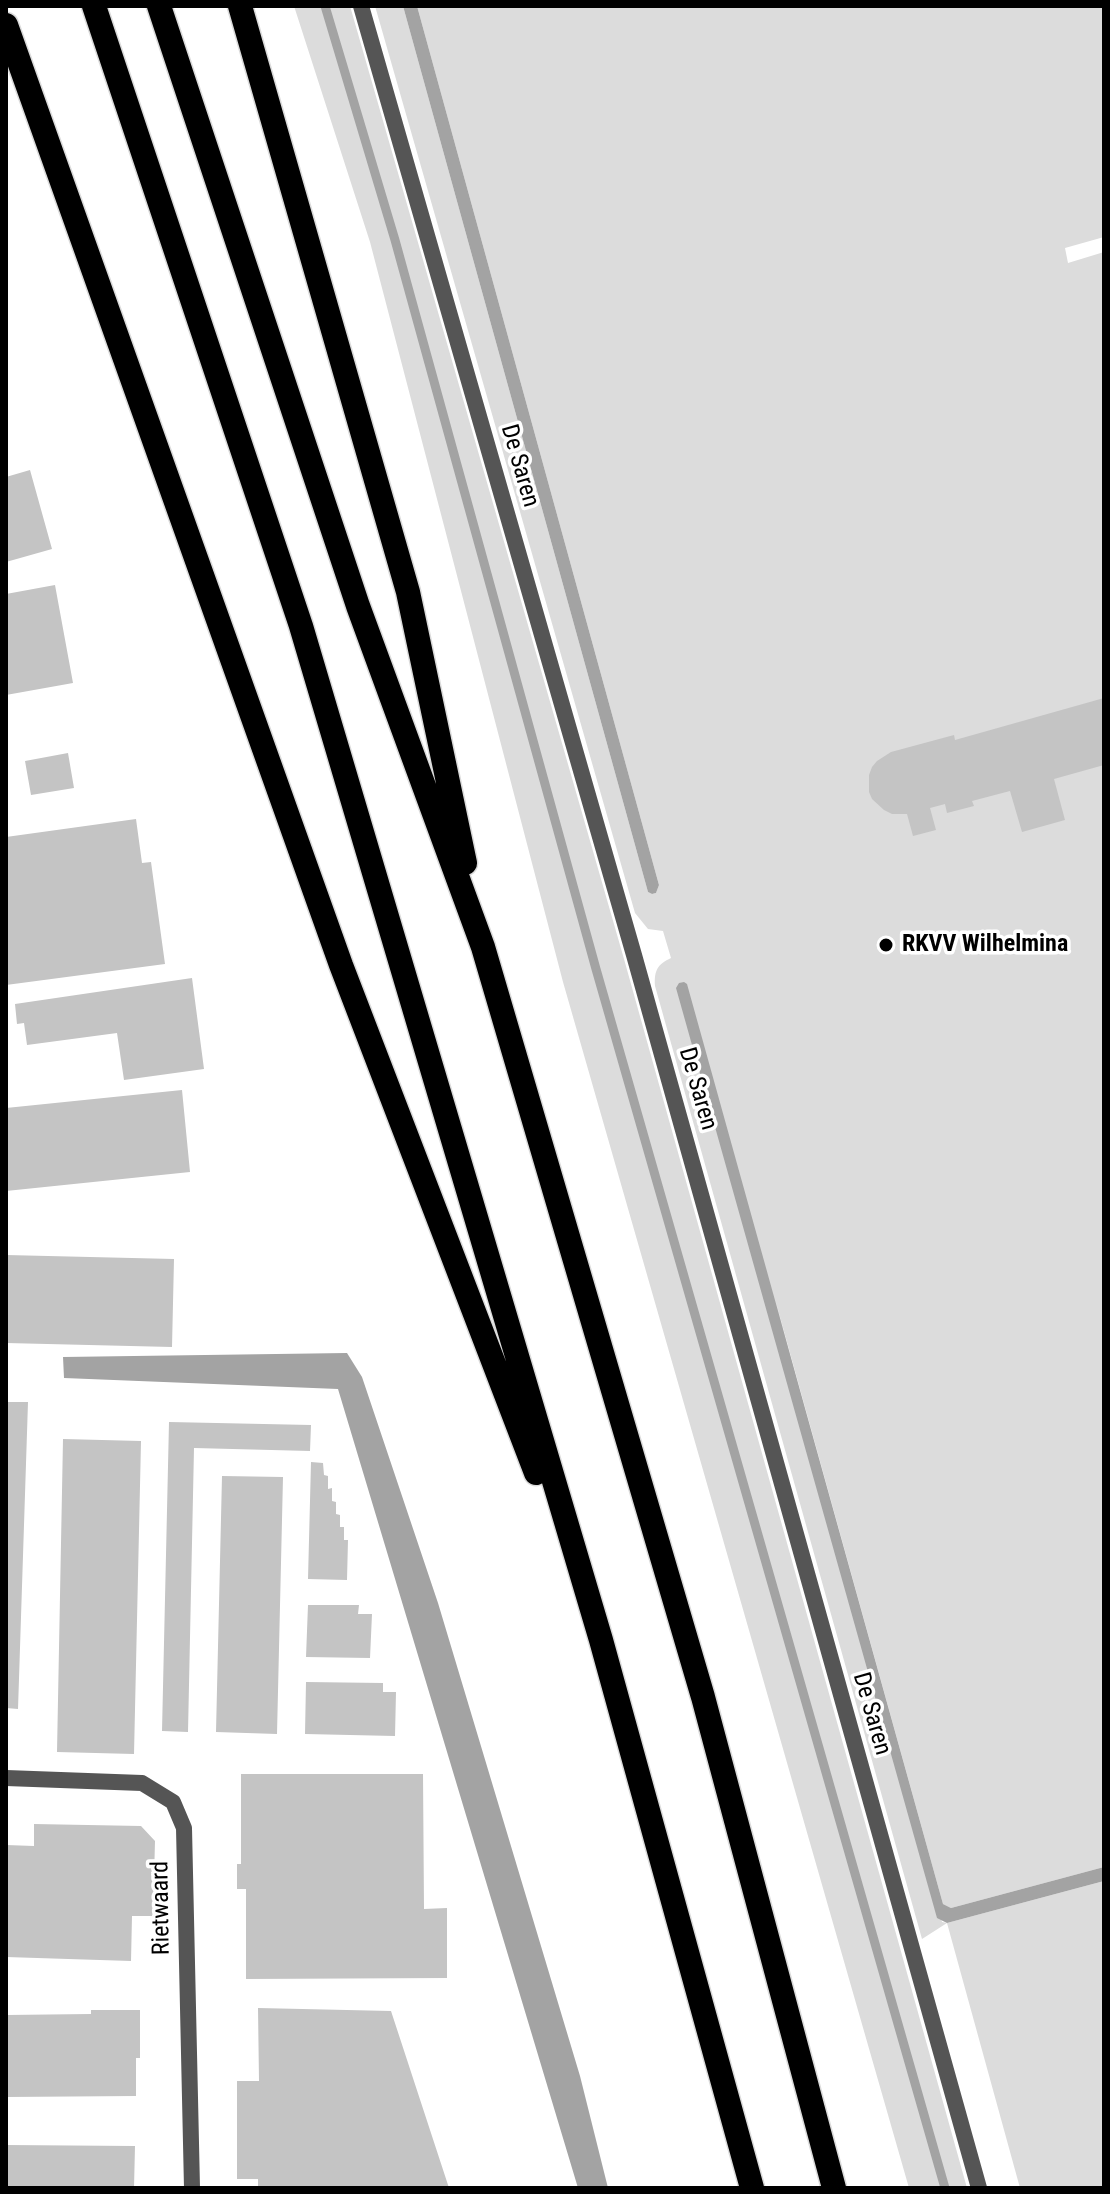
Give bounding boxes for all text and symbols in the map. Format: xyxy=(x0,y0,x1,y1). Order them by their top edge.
street label: De Saren xyxy=(494,421,544,511)
place label: RKVV Wilhelmina xyxy=(902,931,1068,959)
marker: RKVV Wilhelmina xyxy=(877,936,895,954)
street label: De Saren xyxy=(672,1044,722,1134)
street label: De Saren xyxy=(846,1669,896,1759)
street label: Rietwaard xyxy=(147,1861,177,1955)

